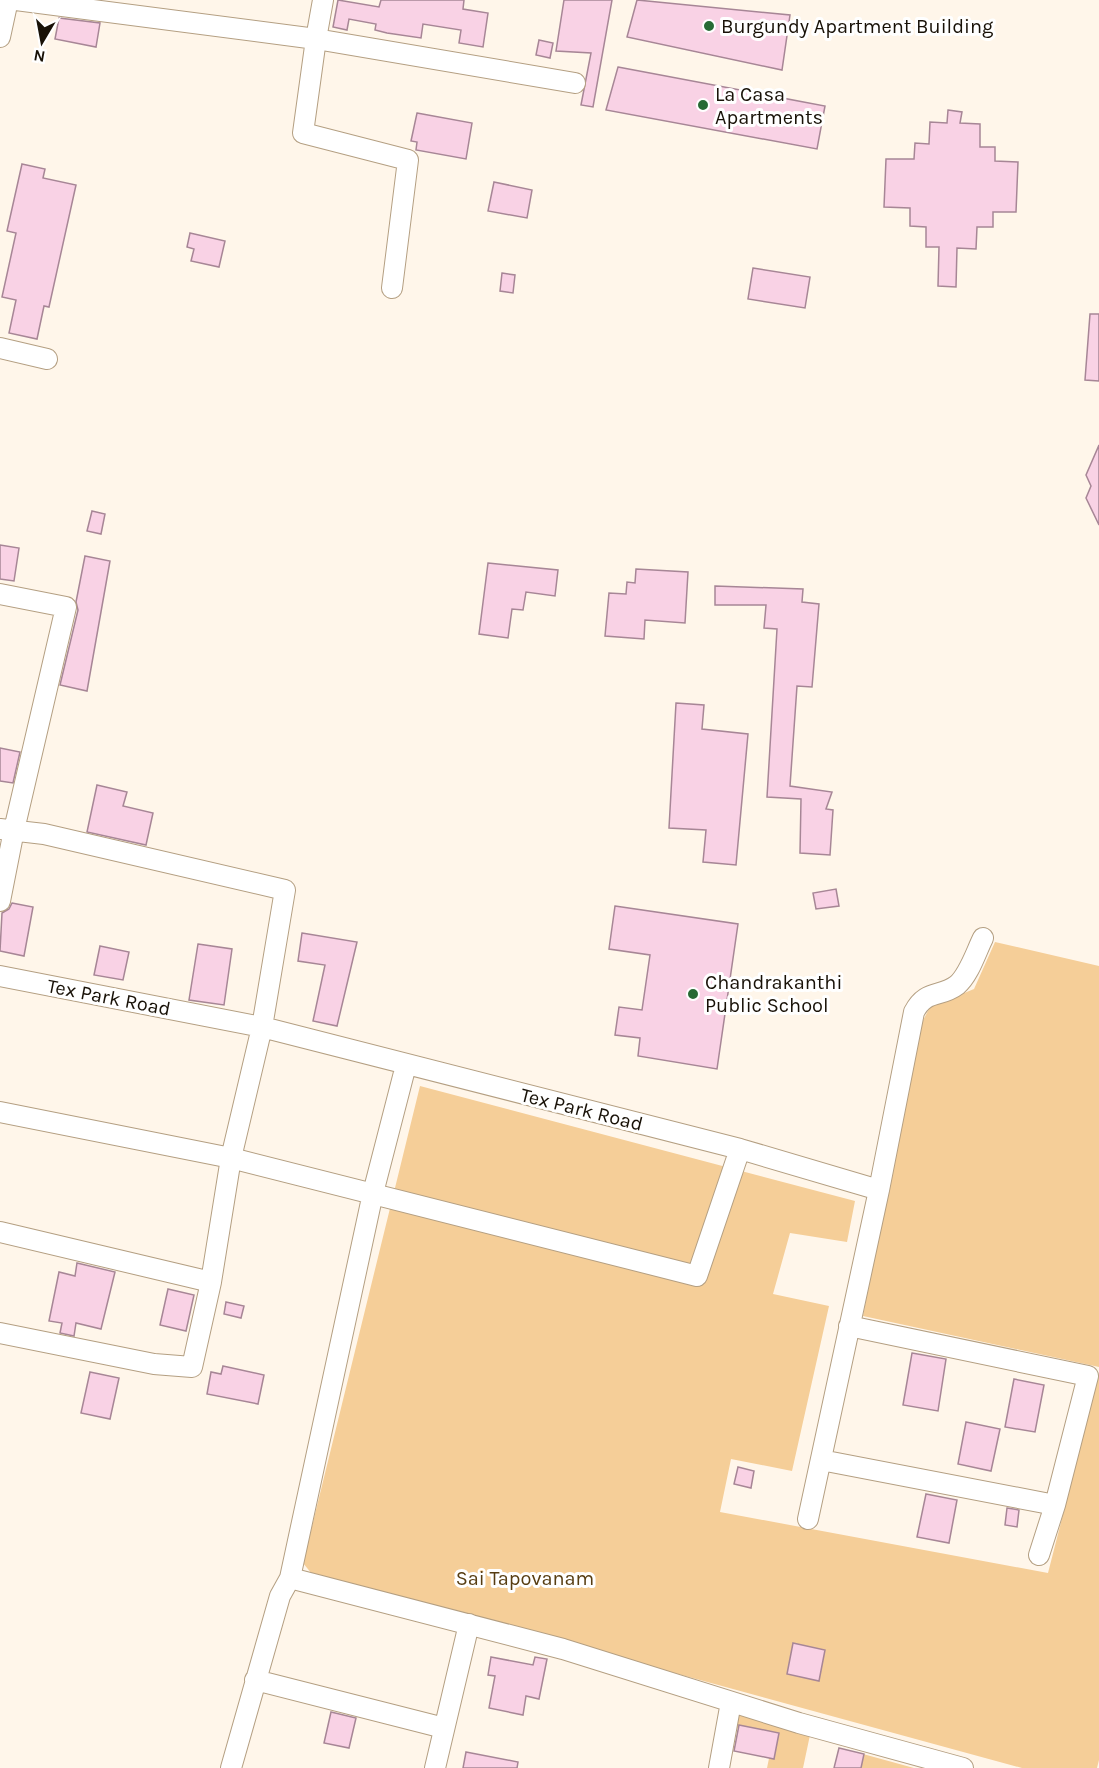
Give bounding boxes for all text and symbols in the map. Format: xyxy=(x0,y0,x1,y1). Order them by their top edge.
north arrow xyxy=(12,12,72,72)
place label: Burgundy Apartment Building xyxy=(721,15,993,38)
marker: Burgundy Apartment Building xyxy=(702,19,716,33)
text: N xyxy=(32,46,47,67)
place label: La Casa Apartments xyxy=(715,83,823,129)
marker: La Casa Apartments xyxy=(696,98,710,112)
place label: Chandrakanthi Public School xyxy=(705,971,842,1017)
street label: Tex Park Road xyxy=(45,974,173,1021)
marker: Chandrakanthi Public School xyxy=(686,987,700,1001)
street label: Tex Park Road xyxy=(518,1083,645,1136)
park label: Sai Tapovanam xyxy=(456,1567,594,1590)

